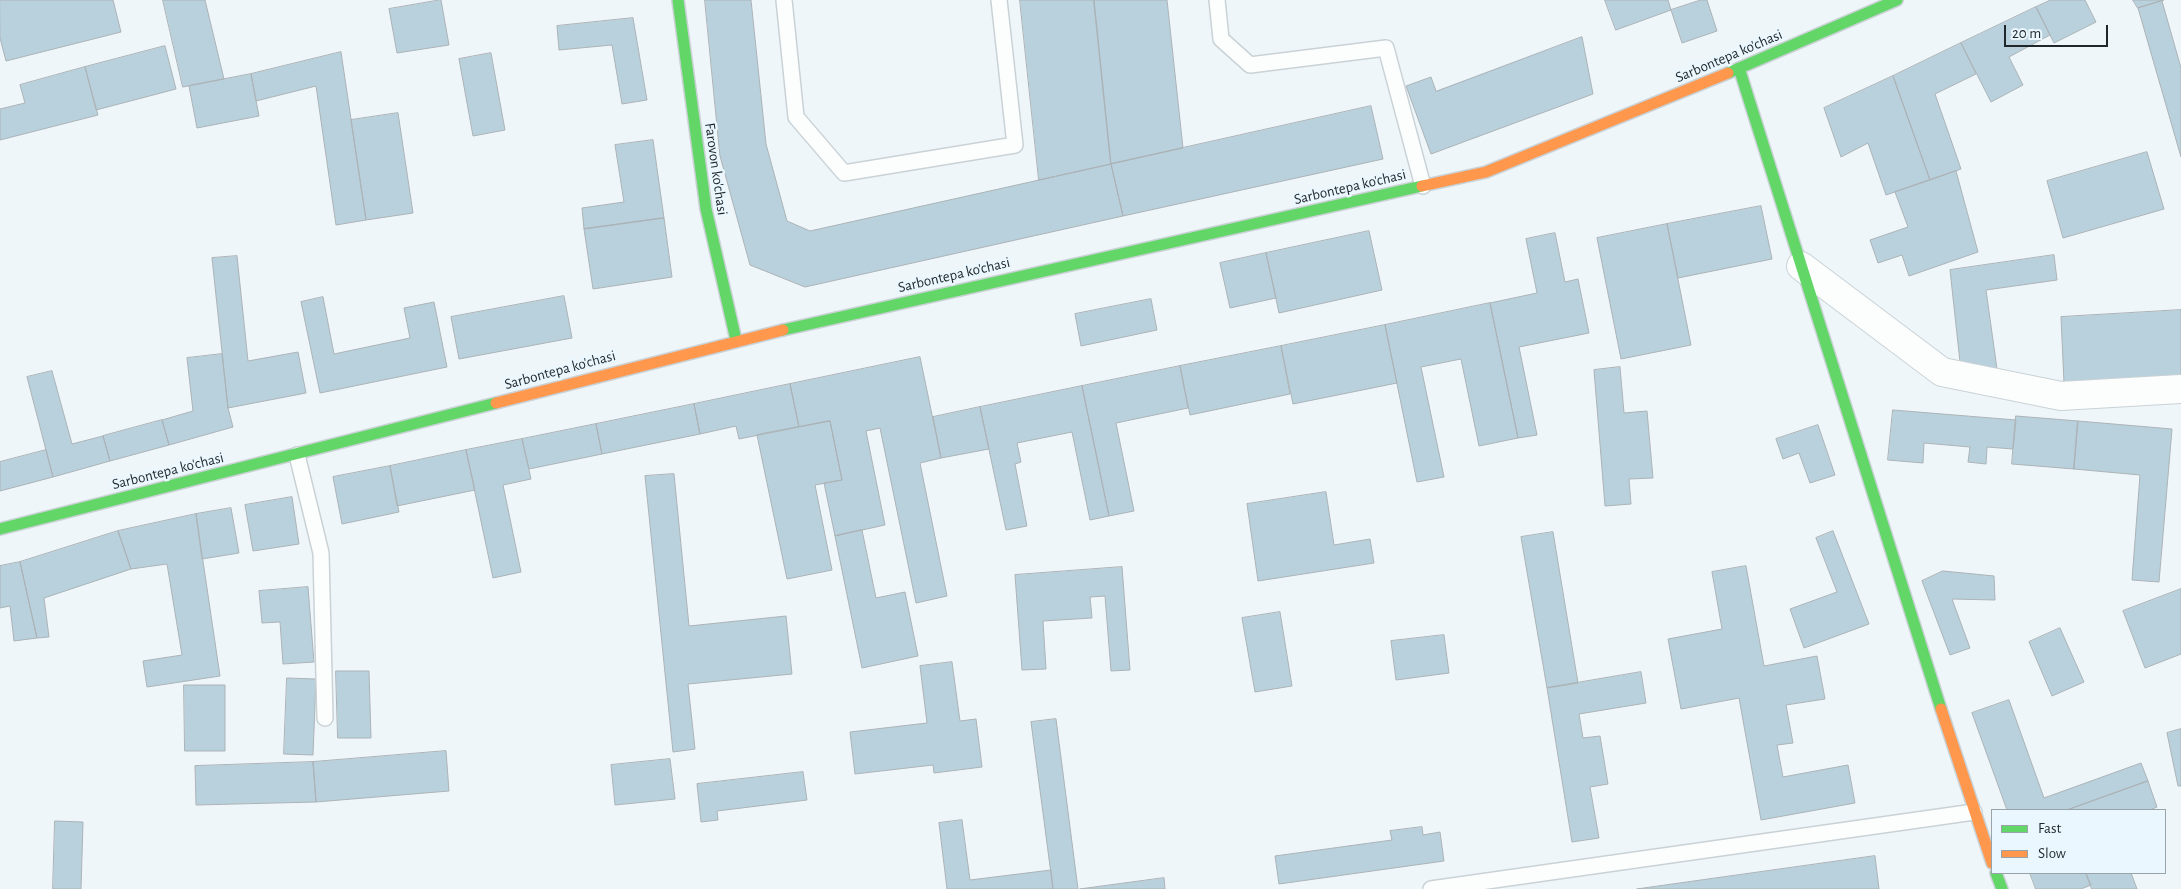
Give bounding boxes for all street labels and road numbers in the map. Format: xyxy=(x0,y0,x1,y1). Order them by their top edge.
street label: Sarbontepa ko'chasi xyxy=(1673,25,1785,87)
street label: Farovon ko'chasi xyxy=(701,122,731,216)
street label: Sarbontepa ko'chasi xyxy=(1292,165,1408,209)
street label: Sarbontepa ko'chasi xyxy=(896,253,1012,297)
street label: Sarbontepa ko'chasi xyxy=(502,347,618,393)
street label: Sarbontepa ko'chasi xyxy=(110,448,226,494)

